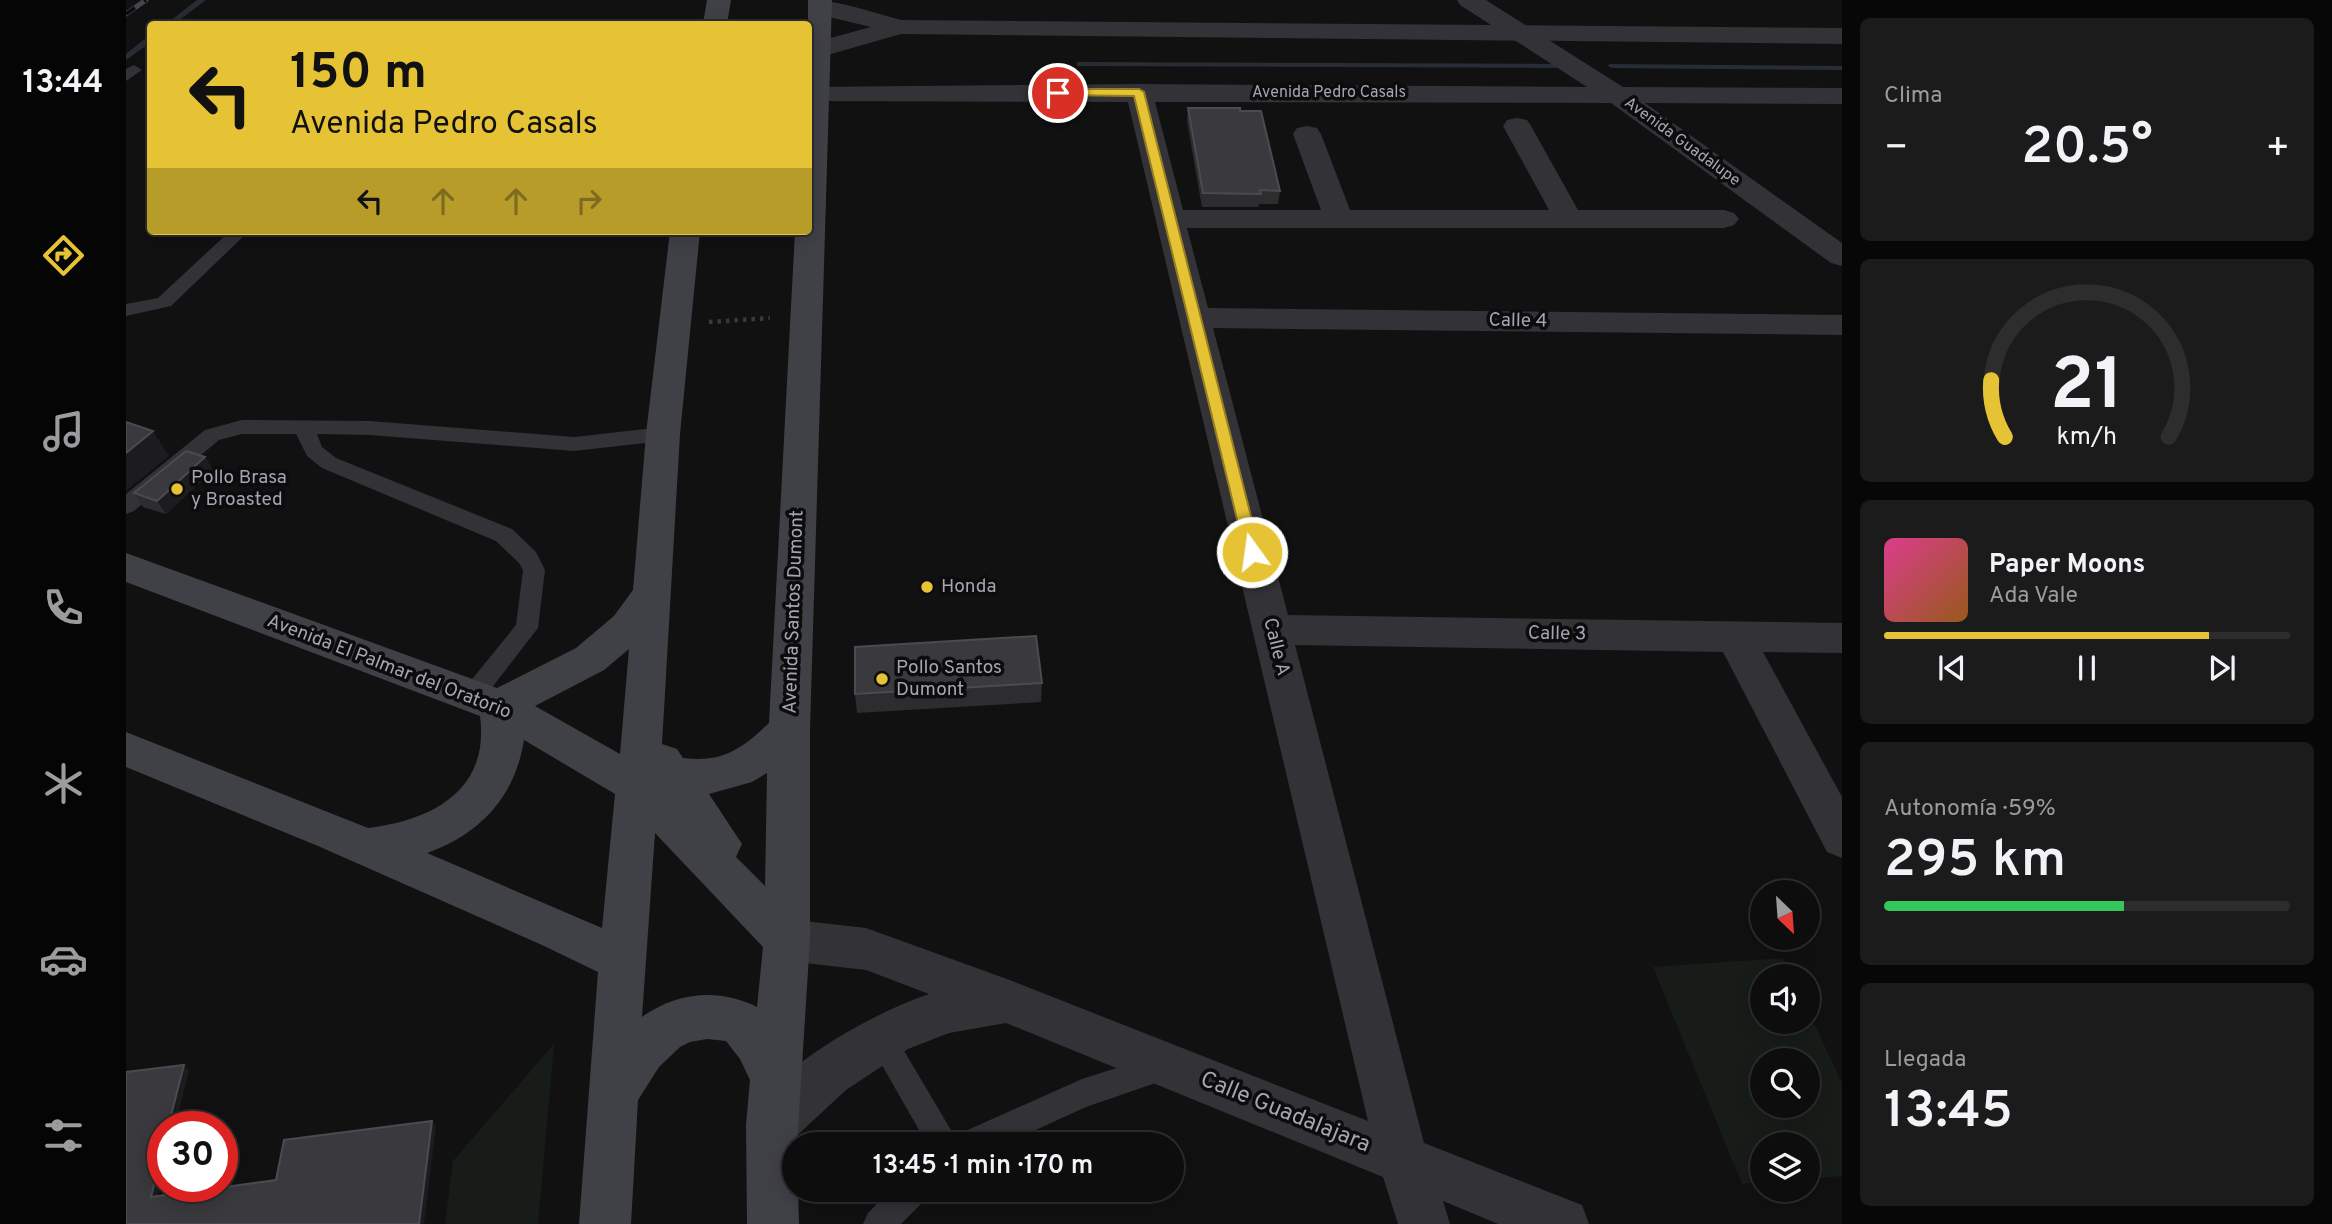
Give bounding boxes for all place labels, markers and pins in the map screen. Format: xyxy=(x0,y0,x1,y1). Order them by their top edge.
pin xyxy=(1028,63,1088,123)
place label: Pollo Brasa y Broasted xyxy=(191,466,287,512)
marker: Pollo Brasa y Broasted xyxy=(169,481,185,497)
place label: Honda xyxy=(941,575,997,599)
marker: Honda xyxy=(919,579,935,595)
place label: Pollo Santos Dumont xyxy=(896,656,1002,702)
marker: Pollo Santos Dumont xyxy=(874,671,890,687)

